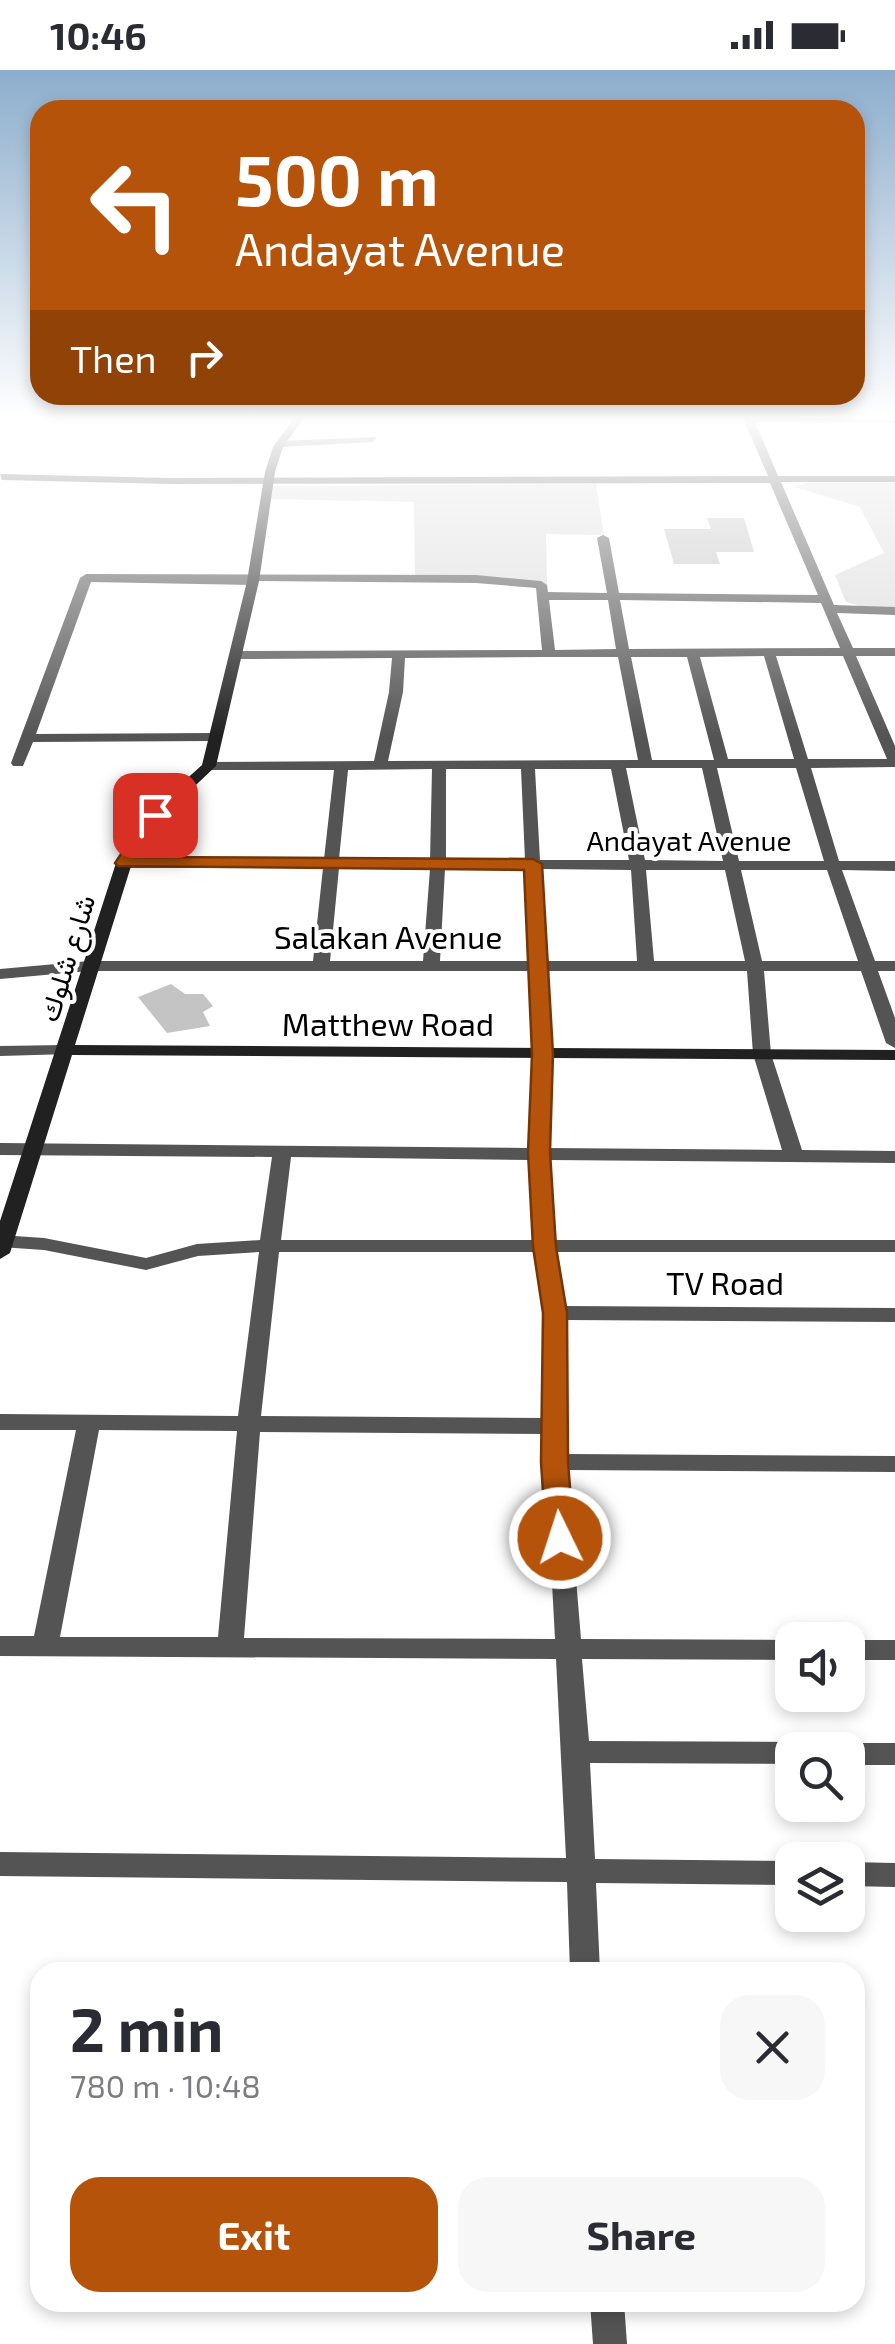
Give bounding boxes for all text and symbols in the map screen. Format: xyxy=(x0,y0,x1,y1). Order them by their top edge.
text: 10:46 xyxy=(50,12,147,58)
text: 500 m xyxy=(235,136,439,220)
icon: left xyxy=(70,140,200,270)
text: Andayat Avenue xyxy=(235,221,565,275)
icon: right xyxy=(177,330,232,385)
text: Then xyxy=(70,335,157,381)
pin xyxy=(113,773,198,858)
icon: arrive xyxy=(128,788,183,843)
street label: Andayat Avenue xyxy=(586,823,792,857)
street label: شارع شلوك xyxy=(31,891,104,1026)
street label: Salakan Avenue xyxy=(274,917,502,955)
street label: Matthew Road xyxy=(282,1004,494,1042)
street label: TV Road xyxy=(666,1263,784,1301)
position arrow xyxy=(508,1486,612,1590)
map controls xyxy=(775,1622,865,1932)
button: sound xyxy=(775,1622,865,1712)
button: search xyxy=(775,1732,865,1822)
button: layers xyxy=(775,1842,865,1932)
text: 2 min xyxy=(70,1992,223,2064)
button: close xyxy=(720,1995,825,2100)
text: 780 m · 10:48 xyxy=(70,2066,261,2104)
button: Exit xyxy=(70,2177,438,2292)
button: Share xyxy=(458,2177,825,2292)

